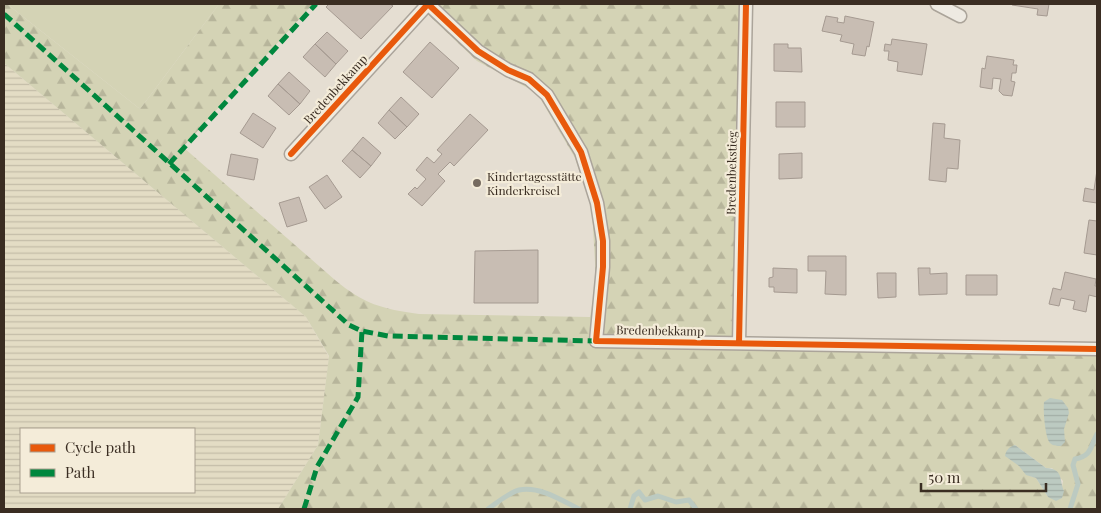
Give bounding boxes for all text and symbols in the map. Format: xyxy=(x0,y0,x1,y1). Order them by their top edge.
street label: Bredenbekkamp xyxy=(300,51,370,127)
street label: Bredenbekstieg xyxy=(722,130,740,215)
place label: Kindertagesstätte Kinderkreisel xyxy=(487,168,581,198)
marker: Kindertagesstätte Kinderkreisel xyxy=(471,177,483,189)
street label: Bredenbekkamp xyxy=(616,321,704,339)
legend xyxy=(20,428,195,493)
text: Cycle path xyxy=(65,437,136,457)
scale bar xyxy=(921,460,1046,492)
text: Path xyxy=(65,462,95,482)
text: 50 m xyxy=(928,467,961,487)

